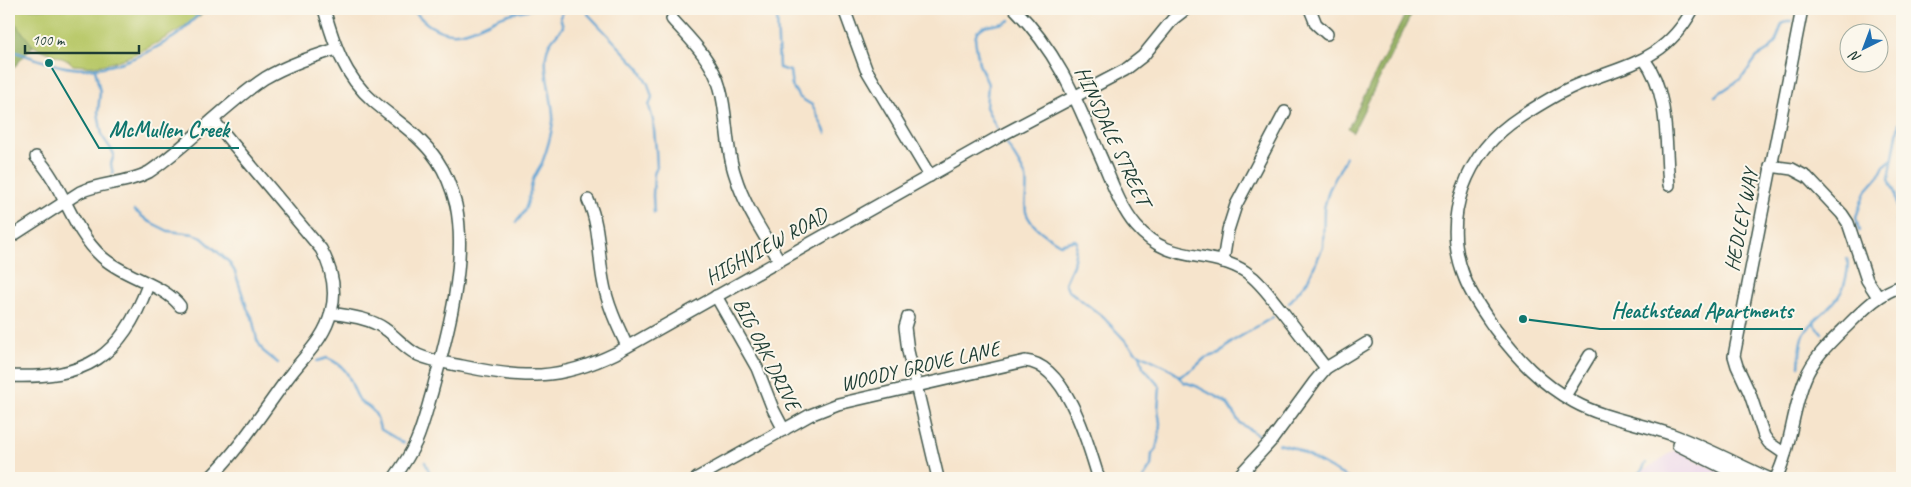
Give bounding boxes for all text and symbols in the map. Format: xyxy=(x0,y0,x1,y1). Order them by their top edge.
scale bar xyxy=(25,22,139,54)
north arrow xyxy=(1838,22,1888,72)
text: 100 m xyxy=(32,31,66,50)
text: N xyxy=(1845,47,1865,67)
street label: HINSDALE STREET xyxy=(1069,62,1159,215)
callout: McMullen Creek xyxy=(99,111,239,148)
text: McMullen Creek xyxy=(109,116,231,144)
street label: HEDLEY WAY xyxy=(1718,163,1764,273)
street label: HIGHVIEW ROAD xyxy=(700,201,833,290)
callout: Heathstead Apartments xyxy=(1600,292,1803,329)
street label: BIG OAK DRIVE xyxy=(728,293,808,417)
text: Heathstead Apartments xyxy=(1611,297,1795,325)
street label: WOODY GROVE LANE xyxy=(838,335,1004,397)

